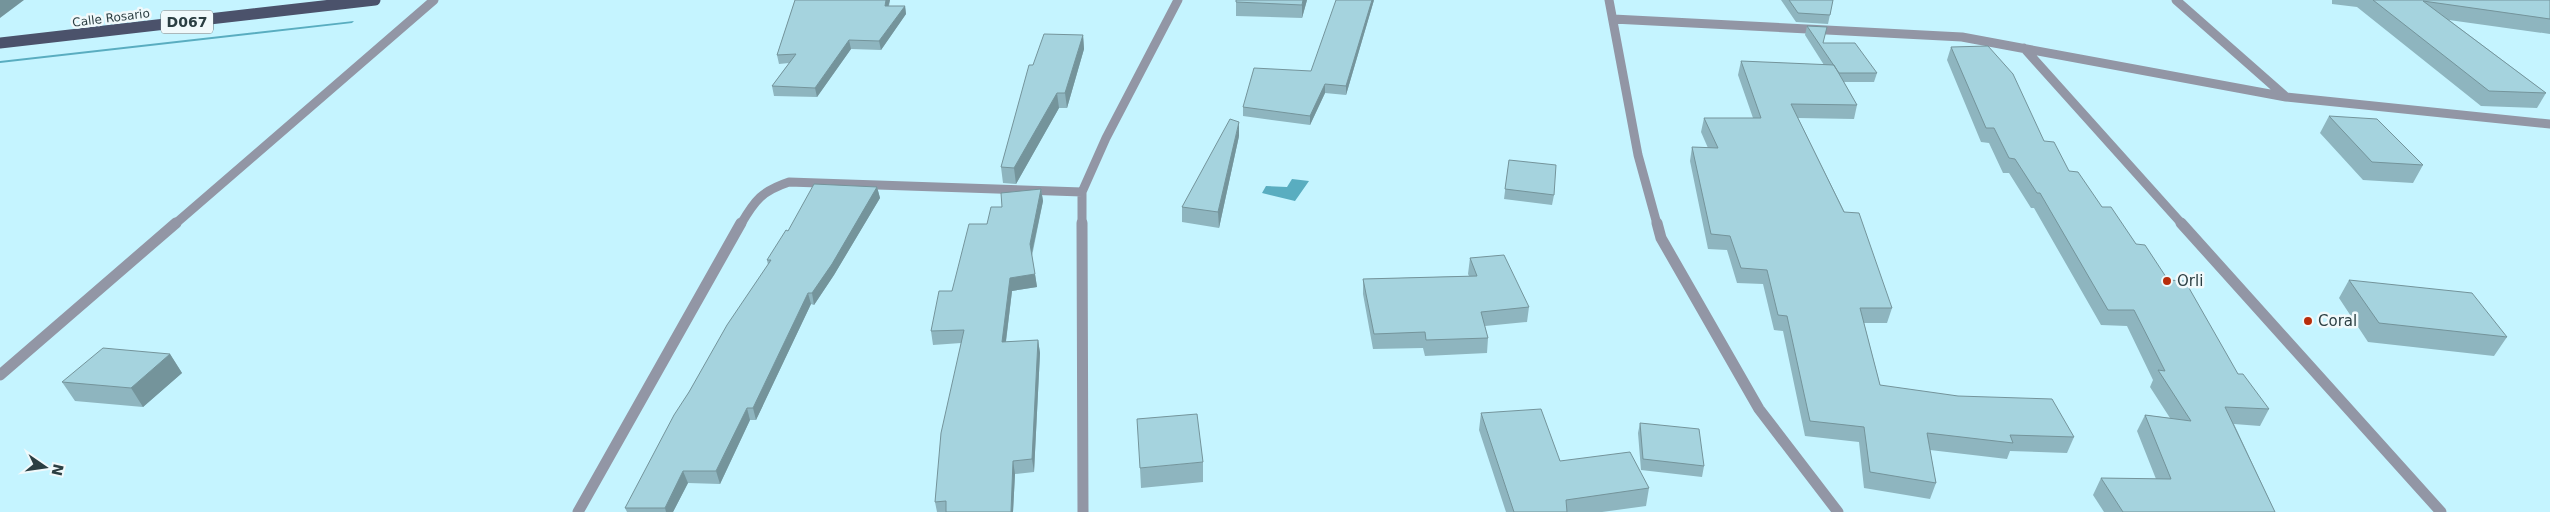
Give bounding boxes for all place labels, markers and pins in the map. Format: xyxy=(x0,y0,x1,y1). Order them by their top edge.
place label: Orli xyxy=(2177,272,2203,290)
marker: Orli xyxy=(2161,275,2173,287)
place label: Coral xyxy=(2318,312,2357,330)
marker: Coral xyxy=(2302,315,2314,327)

